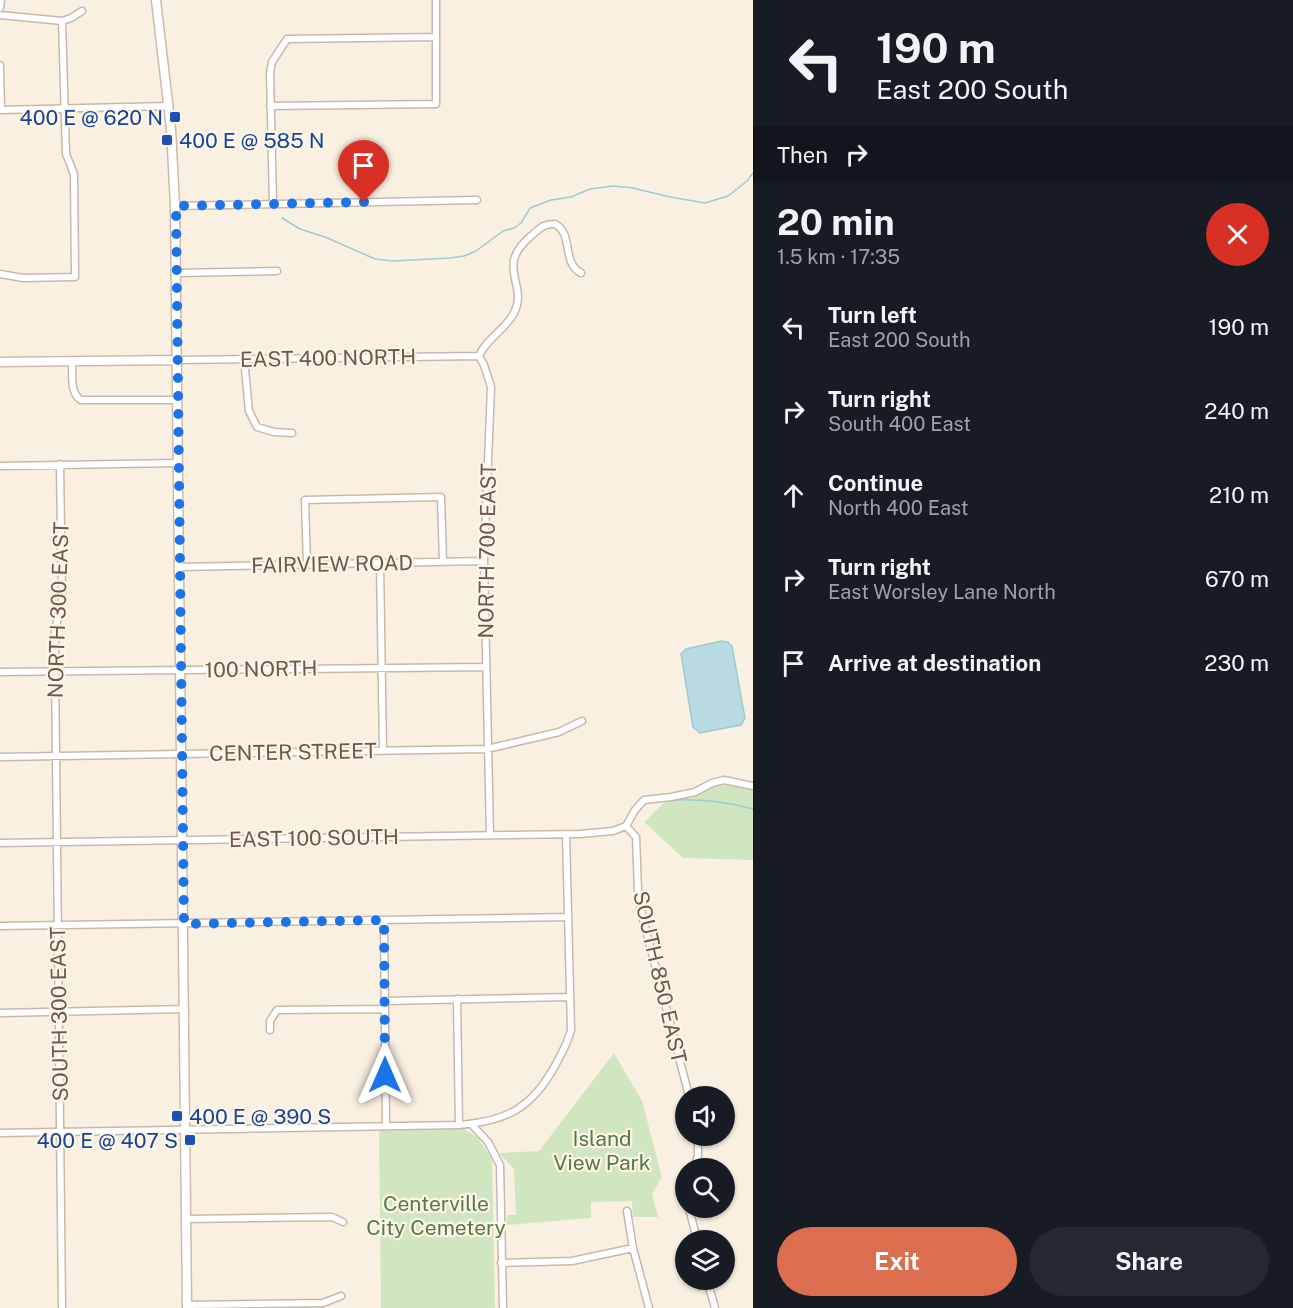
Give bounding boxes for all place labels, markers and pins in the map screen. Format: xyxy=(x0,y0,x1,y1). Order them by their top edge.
place label: 400 E @ 620 N xyxy=(19,105,163,130)
marker: 400 E @ 620 N xyxy=(168,110,182,124)
place label: 400 E @ 585 N xyxy=(179,128,325,153)
marker: 400 E @ 585 N xyxy=(160,133,174,147)
pin xyxy=(338,140,389,202)
place label: 400 E @ 390 S xyxy=(189,1104,331,1129)
marker: 400 E @ 390 S xyxy=(170,1109,184,1123)
place label: 400 E @ 407 S xyxy=(36,1128,178,1153)
marker: 400 E @ 407 S xyxy=(183,1133,197,1147)

